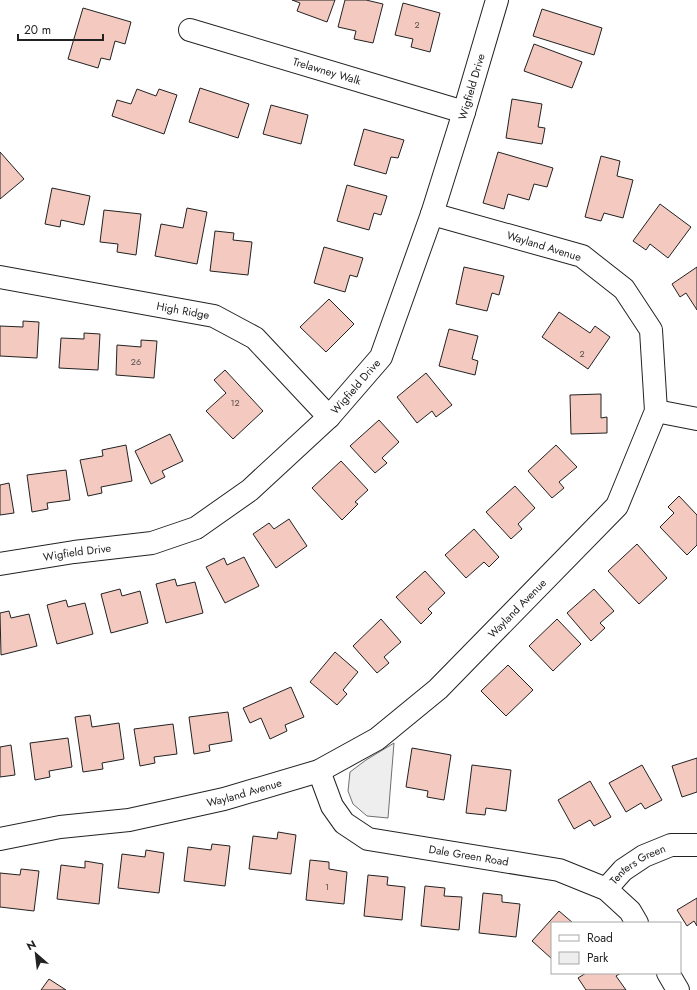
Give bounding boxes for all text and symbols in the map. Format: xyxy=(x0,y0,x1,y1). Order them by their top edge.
scale bar xyxy=(18,16,103,42)
house number: 2 xyxy=(414,18,420,31)
text: 20 m xyxy=(24,21,51,39)
street label: Wigfield Drive xyxy=(454,51,489,122)
street label: Trelawney Walk xyxy=(291,53,363,89)
street label: Wayland Avenue xyxy=(505,227,584,265)
street label: High Ridge xyxy=(155,298,211,323)
house number: 2 xyxy=(579,347,585,360)
house number: 26 xyxy=(131,355,141,368)
street label: Wigfield Drive xyxy=(327,355,384,418)
house number: 12 xyxy=(230,396,240,409)
street label: Wigfield Drive xyxy=(42,540,112,565)
street label: Wayland Avenue xyxy=(484,575,550,641)
street label: Wayland Avenue xyxy=(205,774,284,811)
street label: Tenters Green xyxy=(606,840,668,888)
street label: Dale Green Road xyxy=(428,841,510,870)
house number: 1 xyxy=(325,880,329,893)
legend xyxy=(551,922,681,974)
text: Road xyxy=(587,929,613,947)
north arrow xyxy=(16,934,56,974)
text: N xyxy=(24,936,39,954)
text: Park xyxy=(587,949,609,967)

